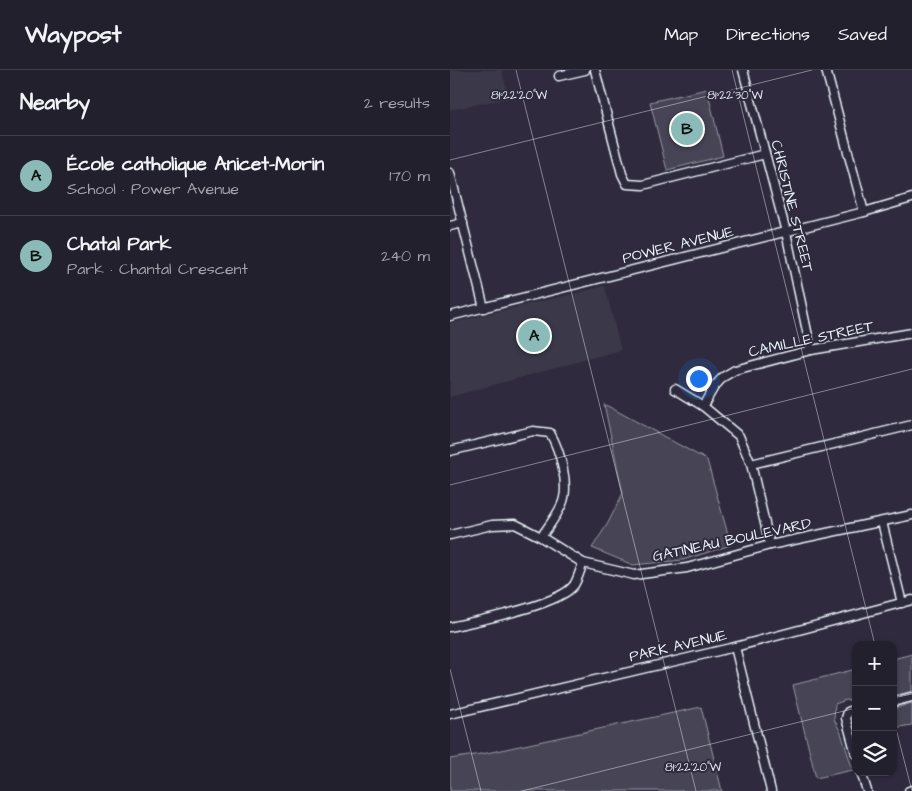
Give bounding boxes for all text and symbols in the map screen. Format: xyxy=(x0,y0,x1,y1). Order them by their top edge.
text: Waypost xyxy=(25,18,122,52)
text: Map xyxy=(664,22,698,47)
text: Directions xyxy=(726,22,810,47)
text: Saved xyxy=(838,22,887,47)
text: 81°22'20"W xyxy=(491,87,548,104)
text: 81°22'30"W xyxy=(707,87,763,104)
text: Nearby xyxy=(20,88,90,117)
text: 2 results xyxy=(364,92,430,114)
pin: B xyxy=(671,110,703,148)
street label: CHRISTINE STREET xyxy=(765,138,819,275)
text: École catholique Anicet-Morin xyxy=(67,151,324,178)
text: A xyxy=(31,165,41,187)
text: 170 m xyxy=(389,165,430,187)
text: School · Power Avenue xyxy=(67,178,239,200)
street label: POWER AVENUE xyxy=(620,221,736,269)
text: Chatal Park xyxy=(67,231,171,258)
text: B xyxy=(30,245,42,267)
text: 240 m xyxy=(381,245,430,267)
text: Park · Chantal Crescent xyxy=(67,258,248,280)
street label: CAMILLE STREET xyxy=(747,315,876,363)
pin: A xyxy=(518,317,550,355)
your location xyxy=(686,366,712,392)
street label: GATINEAU BOULEVARD xyxy=(651,513,814,567)
street label: PARK AVENUE xyxy=(627,625,729,667)
map controls xyxy=(852,641,897,776)
button: + xyxy=(852,641,897,686)
button: − xyxy=(852,686,897,731)
button: layers xyxy=(852,731,897,776)
text: 81°22'20"W xyxy=(665,759,722,776)

